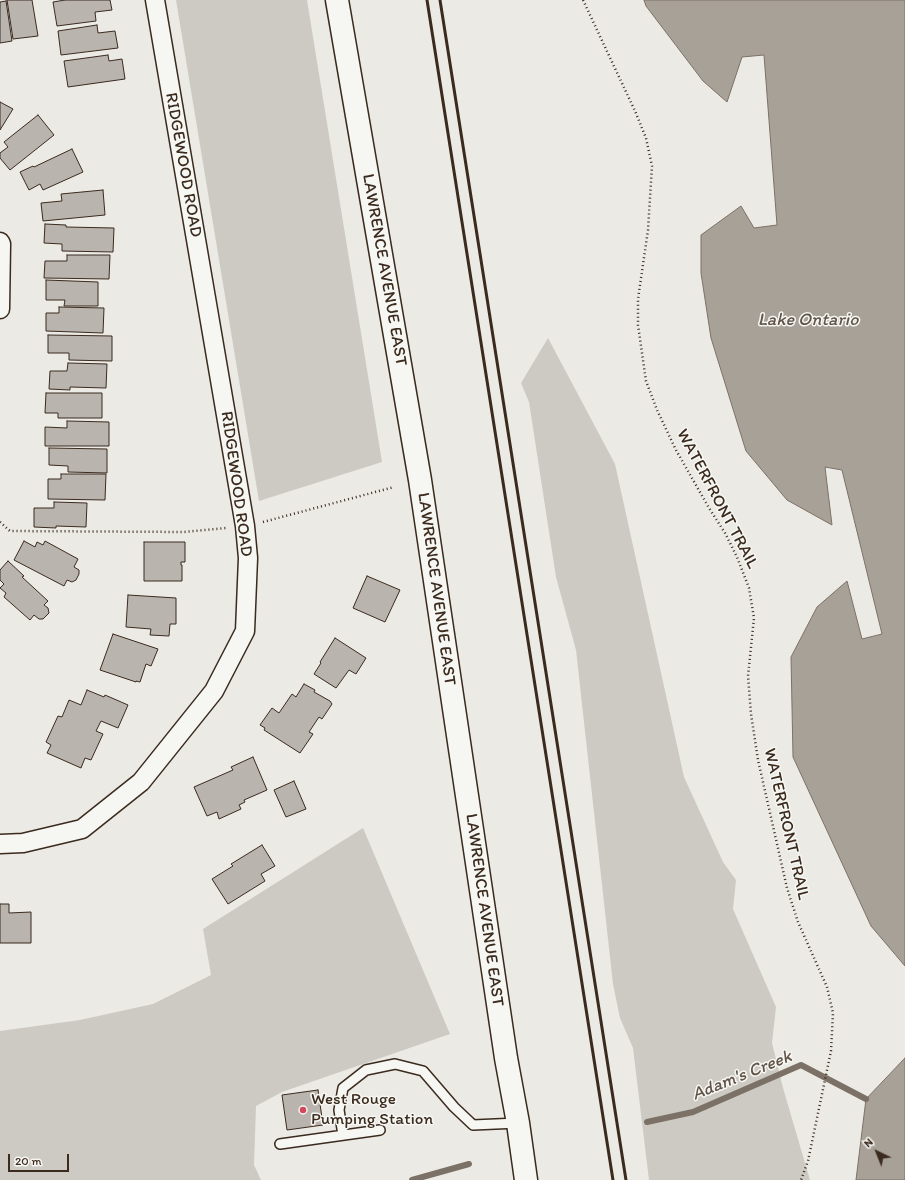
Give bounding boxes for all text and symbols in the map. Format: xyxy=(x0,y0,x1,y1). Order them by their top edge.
street label: RIDGEWOOD ROAD xyxy=(160,91,206,239)
street label: LAWRENCE AVENUE EAST xyxy=(357,172,411,368)
water label: Lake Ontario xyxy=(758,309,858,331)
street label: RIDGEWOOD ROAD xyxy=(216,410,256,558)
street label: WATERFRONT TRAIL xyxy=(672,426,762,572)
street label: LAWRENCE AVENUE EAST xyxy=(412,491,460,687)
street label: WATERFRONT TRAIL xyxy=(759,746,813,902)
street label: LAWRENCE AVENUE EAST xyxy=(460,812,508,1008)
water label: Adam's Creek xyxy=(689,1046,795,1106)
place label: West Rouge Pumping Station xyxy=(311,1090,433,1130)
marker: West Rouge Pumping Station xyxy=(298,1105,308,1115)
north arrow xyxy=(857,1132,897,1172)
text: N xyxy=(861,1136,876,1150)
scale bar xyxy=(10,1146,71,1172)
text: 20 m xyxy=(15,1154,42,1168)

